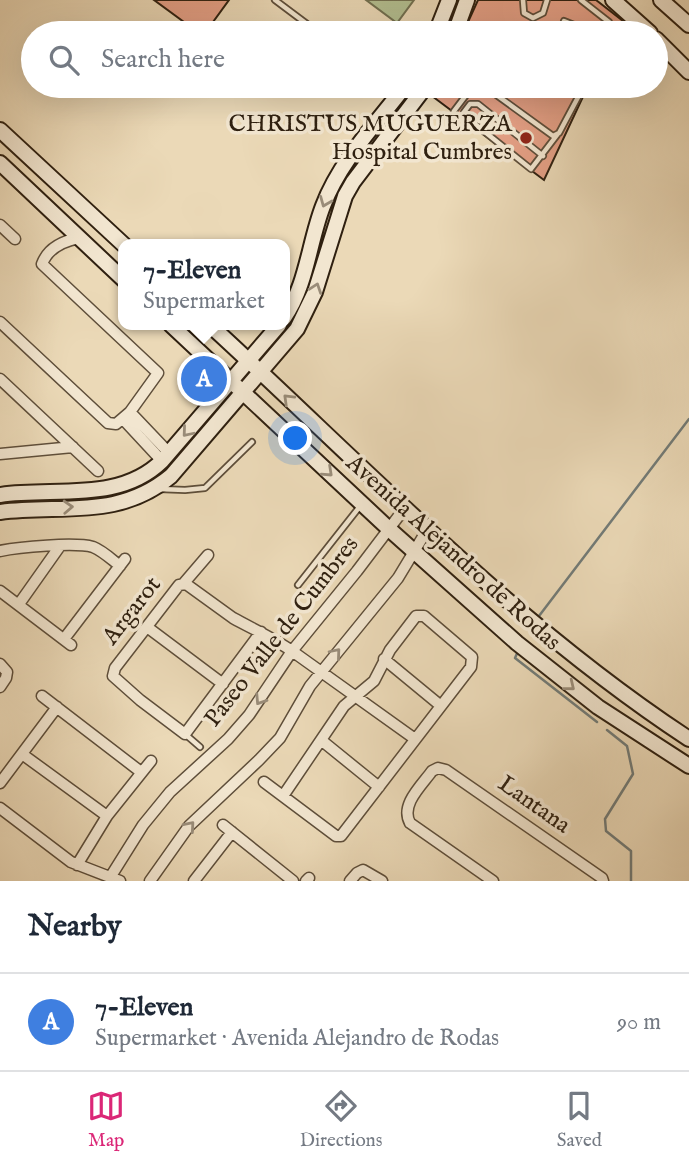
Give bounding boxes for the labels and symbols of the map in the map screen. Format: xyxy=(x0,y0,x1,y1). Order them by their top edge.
place label: CHRISTUS MUGUERZA Hospital Cumbres xyxy=(229,109,513,168)
marker: CHRISTUS MUGUERZA Hospital Cumbres xyxy=(518,130,534,146)
one-way arrow xyxy=(319,195,333,207)
one-way arrow xyxy=(308,282,323,294)
pin: A xyxy=(181,353,227,405)
one-way arrow xyxy=(283,395,296,408)
your location xyxy=(278,421,312,455)
one-way arrow xyxy=(183,424,195,437)
street label: Avenida Alejandro de Rodas xyxy=(338,448,567,658)
one-way arrow xyxy=(320,464,333,477)
one-way arrow xyxy=(63,500,74,515)
street label: Paseo Valle de Cumbres xyxy=(198,530,366,734)
street label: Argarot xyxy=(95,571,168,652)
one-way arrow xyxy=(328,649,340,662)
one-way arrow xyxy=(562,678,575,690)
one-way arrow xyxy=(255,692,268,705)
street label: Lantana xyxy=(492,769,577,842)
one-way arrow xyxy=(182,821,194,834)

